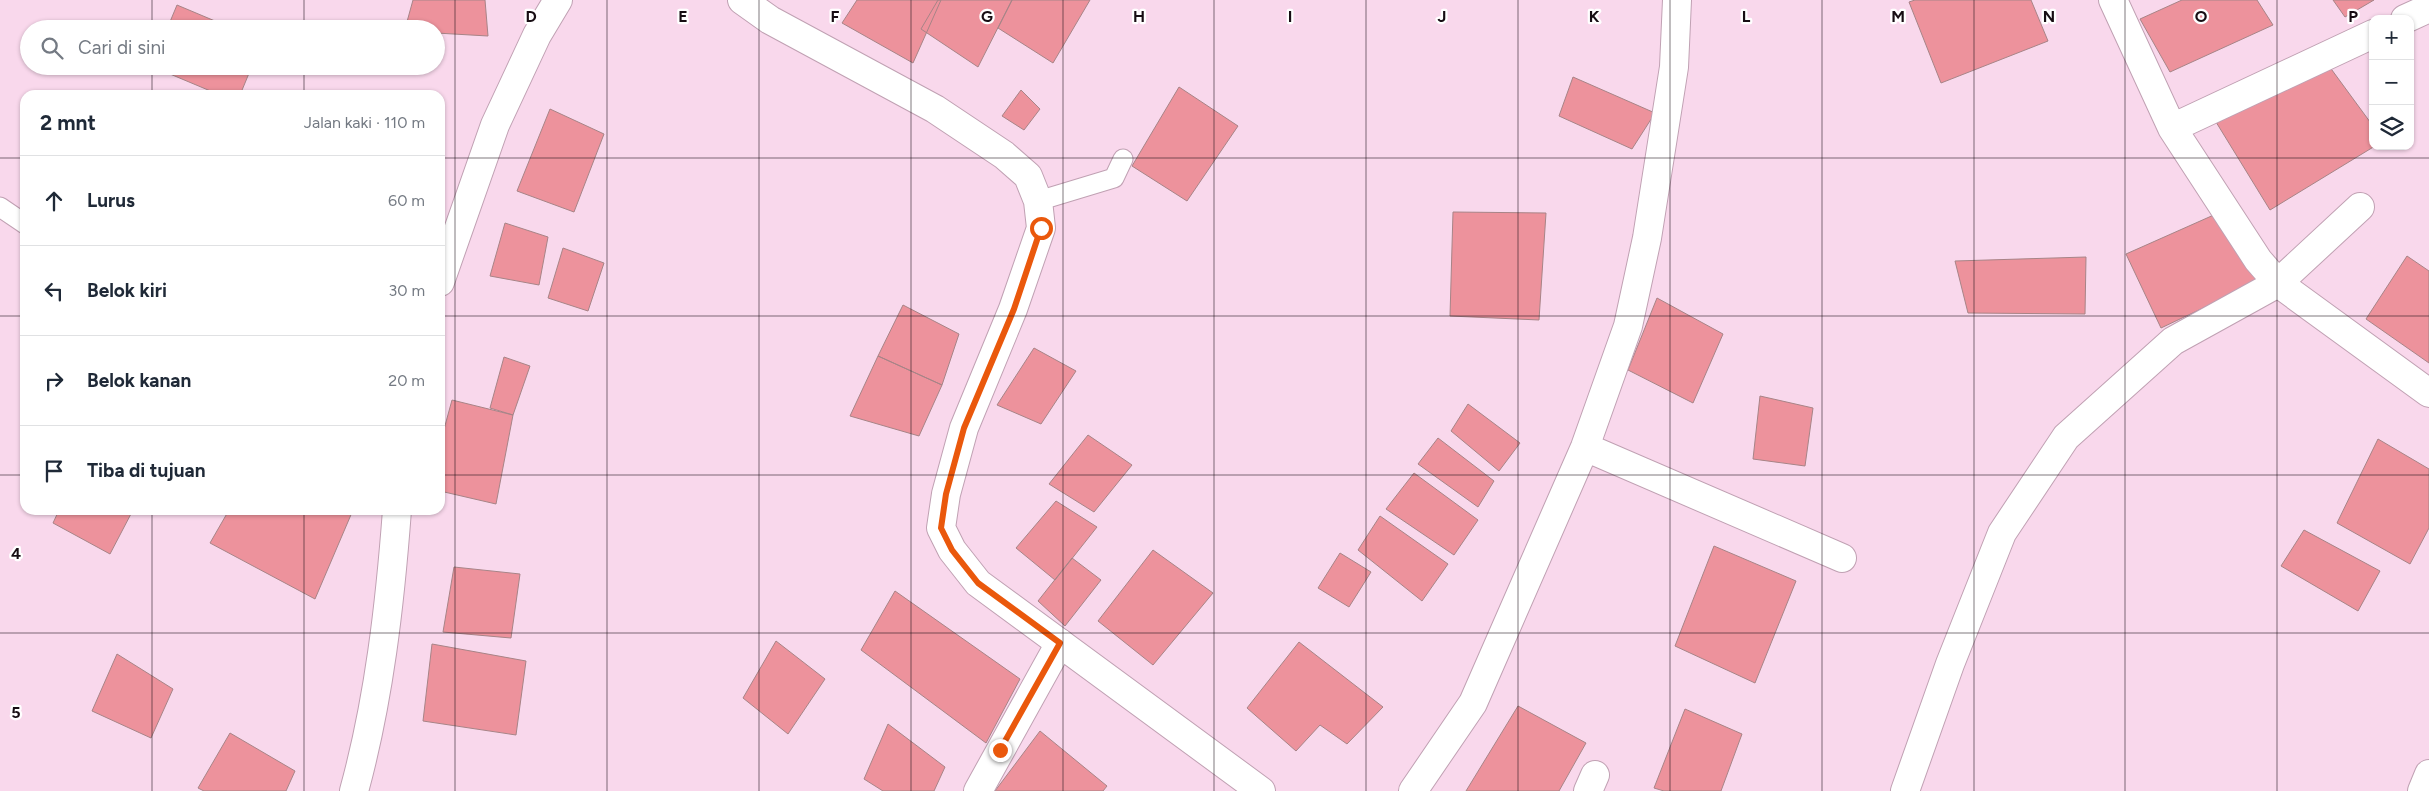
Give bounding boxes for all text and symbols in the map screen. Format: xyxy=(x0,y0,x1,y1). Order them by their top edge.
text: D xyxy=(525,7,537,26)
text: E xyxy=(678,7,688,26)
text: F xyxy=(831,7,840,26)
text: G xyxy=(981,7,993,26)
text: H xyxy=(1133,7,1145,26)
text: I xyxy=(1288,7,1292,26)
text: J xyxy=(1438,7,1446,26)
text: K xyxy=(1589,7,1600,26)
text: L xyxy=(1742,7,1751,26)
text: M xyxy=(1891,7,1905,26)
text: N xyxy=(2043,7,2055,26)
text: O xyxy=(2195,7,2208,26)
text: P xyxy=(2348,7,2358,26)
map controls xyxy=(2369,15,2414,150)
button: + xyxy=(2369,15,2414,60)
search box xyxy=(20,20,445,75)
icon: search xyxy=(38,34,66,62)
text: Cari di sini xyxy=(78,36,165,59)
button: − xyxy=(2369,60,2414,105)
button: layers xyxy=(2369,105,2414,150)
text: 2 mnt xyxy=(40,110,96,135)
text: Jalan kaki · 110 m xyxy=(304,113,425,132)
icon: ahead xyxy=(40,187,68,215)
text: Lurus xyxy=(87,189,135,212)
text: 60 m xyxy=(388,191,425,210)
route start xyxy=(1030,217,1053,240)
icon: left xyxy=(40,277,68,305)
text: Belok kiri xyxy=(87,279,167,302)
text: 30 m xyxy=(388,281,425,300)
icon: right xyxy=(40,367,68,395)
text: Belok kanan xyxy=(87,369,191,392)
text: 20 m xyxy=(388,371,425,390)
icon: arrive xyxy=(40,457,68,485)
text: Tiba di tujuan xyxy=(87,459,206,482)
text: 4 xyxy=(11,544,21,563)
text: 5 xyxy=(11,703,21,722)
route end xyxy=(989,739,1012,762)

